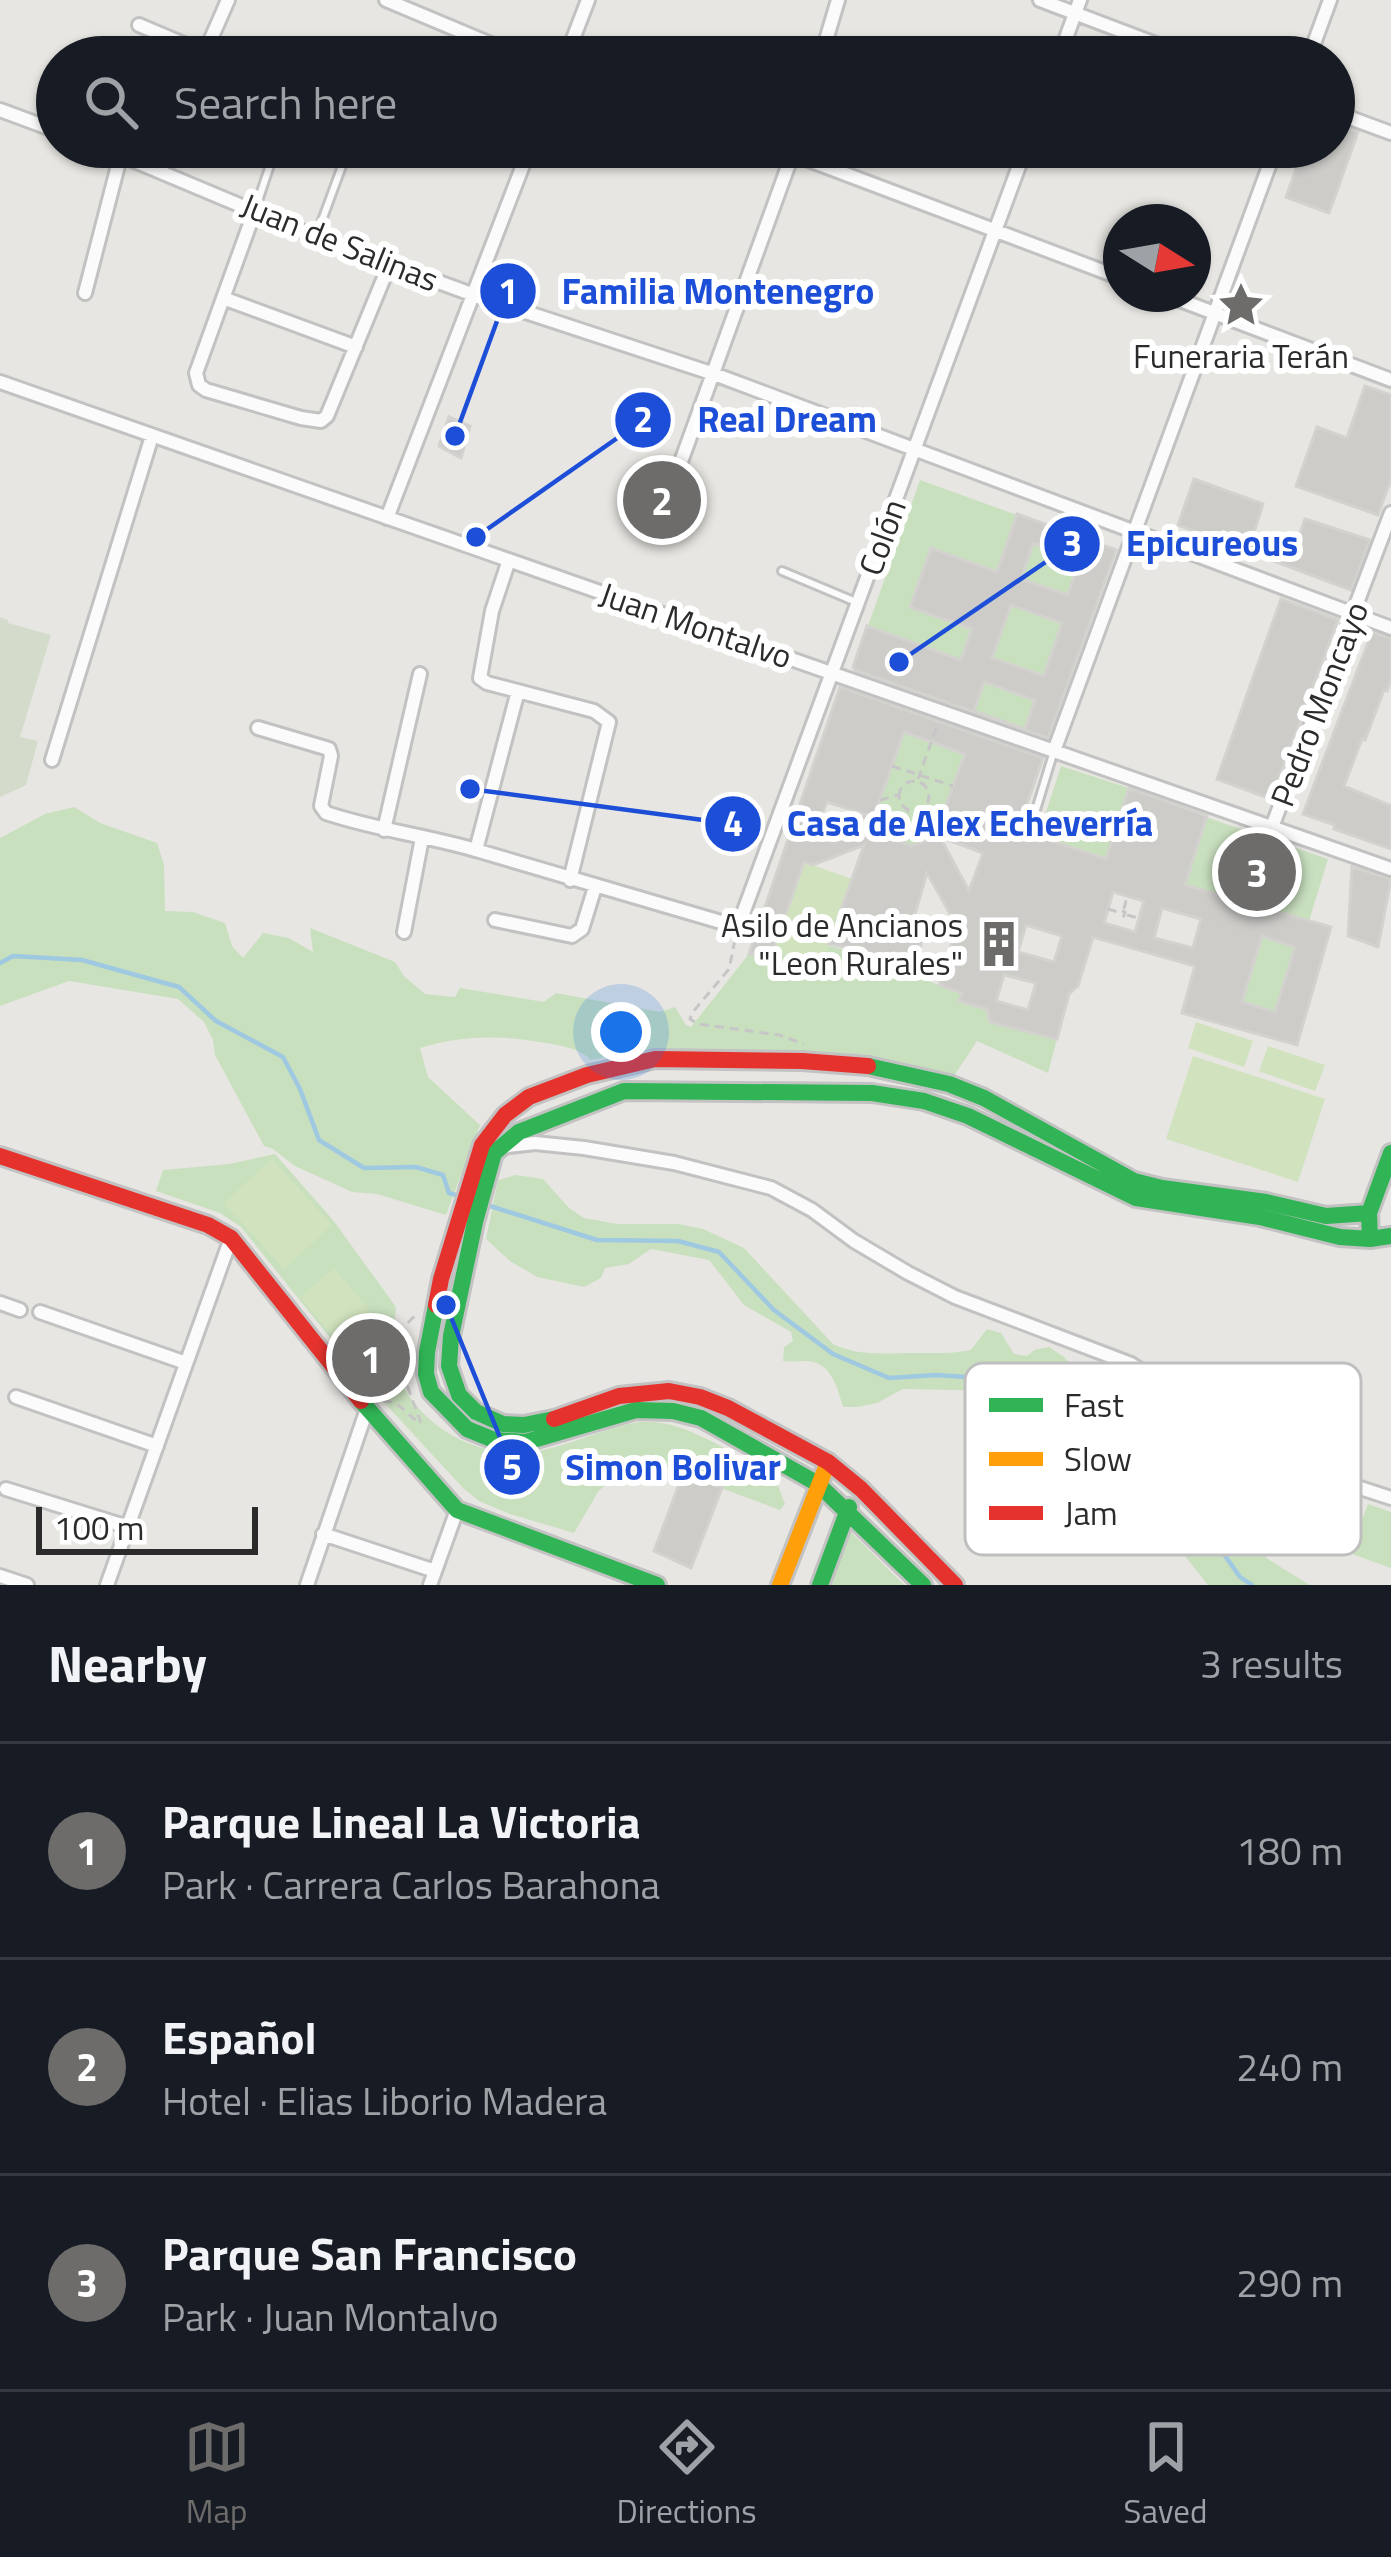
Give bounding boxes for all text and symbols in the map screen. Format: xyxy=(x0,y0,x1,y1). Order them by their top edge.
search box xyxy=(36,36,1355,168)
text: Search here xyxy=(174,68,397,136)
icon: search xyxy=(78,69,144,135)
street label: Juan de Salinas xyxy=(234,180,446,304)
north arrow xyxy=(1103,204,1211,312)
callout: Familia Montenegro xyxy=(478,255,899,327)
text: 1 xyxy=(498,263,518,318)
text: Familia Montenegro xyxy=(562,263,874,318)
place icon: Funeraria Terán xyxy=(1216,280,1266,330)
place label: Funeraria Terán xyxy=(1133,331,1349,381)
callout: Real Dream xyxy=(613,384,901,456)
text: 2 xyxy=(633,391,653,446)
text: Real Dream xyxy=(697,391,877,446)
pin: 2 xyxy=(623,455,701,545)
street label: Colón xyxy=(845,492,919,582)
callout: Epicureous xyxy=(1042,508,1322,580)
text: 3 xyxy=(1062,515,1082,570)
text: Epicureous xyxy=(1126,515,1298,570)
street label: Juan Montalvo xyxy=(593,569,799,681)
street label: Pedro Moncayo xyxy=(1257,594,1381,814)
callout: Casa de Alex Echeverría xyxy=(703,788,1177,860)
text: 4 xyxy=(723,795,743,850)
text: Casa de Alex Echeverría xyxy=(787,795,1153,850)
pin: 3 xyxy=(1218,827,1296,917)
place label: Asilo de Ancianos "Leon Rurales" xyxy=(721,900,963,988)
building icon: Asilo de Ancianos "Leon Rurales" xyxy=(974,919,1024,969)
your location xyxy=(591,1002,651,1062)
pin: 1 xyxy=(332,1313,410,1403)
legend xyxy=(965,1363,1361,1555)
text: Fast xyxy=(1064,1380,1124,1430)
callout: Simon Bolivar xyxy=(482,1431,805,1503)
text: Slow xyxy=(1064,1434,1132,1484)
text: 5 xyxy=(502,1439,522,1494)
text: Simon Bolivar xyxy=(565,1439,781,1494)
text: Jam xyxy=(1064,1488,1118,1538)
scale bar xyxy=(36,1501,258,1554)
text: 100 m xyxy=(54,1503,144,1553)
text: Nearby xyxy=(48,1624,207,1702)
text: 3 results xyxy=(1200,1634,1343,1693)
text: Parque Lineal La Victoria xyxy=(162,1787,641,1855)
text: 1 xyxy=(76,1821,98,1880)
text: 180 m xyxy=(1236,1821,1343,1880)
text: Park · Carrera Carlos Barahona xyxy=(162,1855,660,1914)
text: Español xyxy=(162,2003,317,2071)
text: 2 xyxy=(76,2037,98,2096)
text: 240 m xyxy=(1236,2037,1343,2096)
text: Hotel · Elias Liborio Madera xyxy=(162,2071,607,2130)
text: Parque San Francisco xyxy=(162,2219,577,2287)
text: 3 xyxy=(76,2253,98,2312)
text: 290 m xyxy=(1236,2253,1343,2312)
text: Park · Juan Montalvo xyxy=(162,2287,499,2346)
tab: Map xyxy=(184,2414,250,2536)
tab: Directions xyxy=(617,2414,757,2536)
tab: Saved xyxy=(1124,2414,1207,2536)

